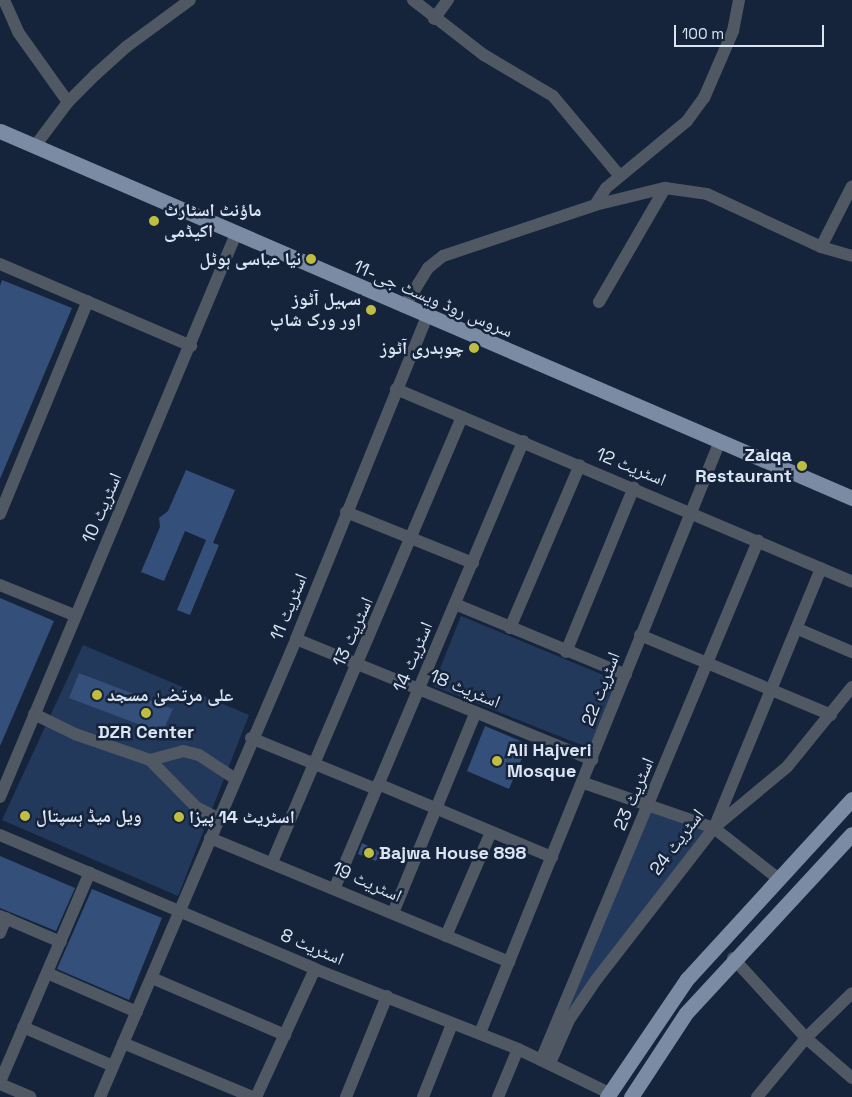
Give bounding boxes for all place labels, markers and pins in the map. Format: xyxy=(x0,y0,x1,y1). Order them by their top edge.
place label: ماؤنٹ اسٹارٹ اکیڈمی xyxy=(164,200,262,242)
marker: ماؤنٹ اسٹارٹ اکیڈمی xyxy=(148,215,160,227)
place label: نیا عباسی ہوٹل xyxy=(199,248,301,270)
marker: نیا عباسی ہوٹل xyxy=(305,253,317,265)
place label: سہیل آٹوز اور ورک شاپ xyxy=(270,289,361,332)
marker: سہیل آٹوز اور ورک شاپ xyxy=(365,304,377,316)
place label: چوہدری آٹوز xyxy=(380,337,464,359)
marker: چوہدری آٹوز xyxy=(468,342,480,354)
place label: Zaiqa Restaurant xyxy=(695,445,792,488)
marker: Zaiqa Restaurant xyxy=(796,460,808,472)
place label: علی مرتضیٰ مسجد xyxy=(107,684,233,706)
marker: علی مرتضیٰ مسجد xyxy=(91,689,103,701)
marker: DZR Center xyxy=(140,707,152,719)
place label: DZR Center xyxy=(98,721,194,743)
place label: Ali Hajveri Mosque xyxy=(507,740,592,782)
marker: Ali Hajveri Mosque xyxy=(491,755,503,767)
place label: ویل میڈ ہسپتال xyxy=(36,805,142,827)
place label: اسٹریٹ 14 پیزا xyxy=(189,806,295,828)
marker: ویل میڈ ہسپتال xyxy=(18,809,32,823)
marker: اسٹریٹ 14 پیزا xyxy=(173,811,185,823)
place label: Bajwa House 898 xyxy=(379,842,526,864)
marker: Bajwa House 898 xyxy=(363,847,375,859)

